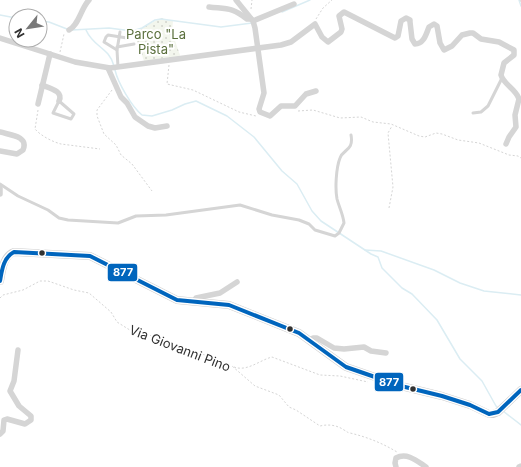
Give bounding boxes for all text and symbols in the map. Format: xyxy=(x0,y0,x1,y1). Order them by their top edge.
north arrow xyxy=(8,8,48,48)
text: N xyxy=(11,26,27,40)
park label: Parco "La Pista" xyxy=(126,26,186,57)
unlabelled marker xyxy=(37,248,47,258)
line badge: 877 xyxy=(107,263,138,282)
text: 877 xyxy=(113,265,133,279)
street label: Via Giovanni Pino xyxy=(127,321,233,375)
unlabelled marker xyxy=(285,324,295,334)
line badge: 877 xyxy=(374,372,404,392)
text: 877 xyxy=(379,375,399,389)
unlabelled marker xyxy=(408,384,418,394)

